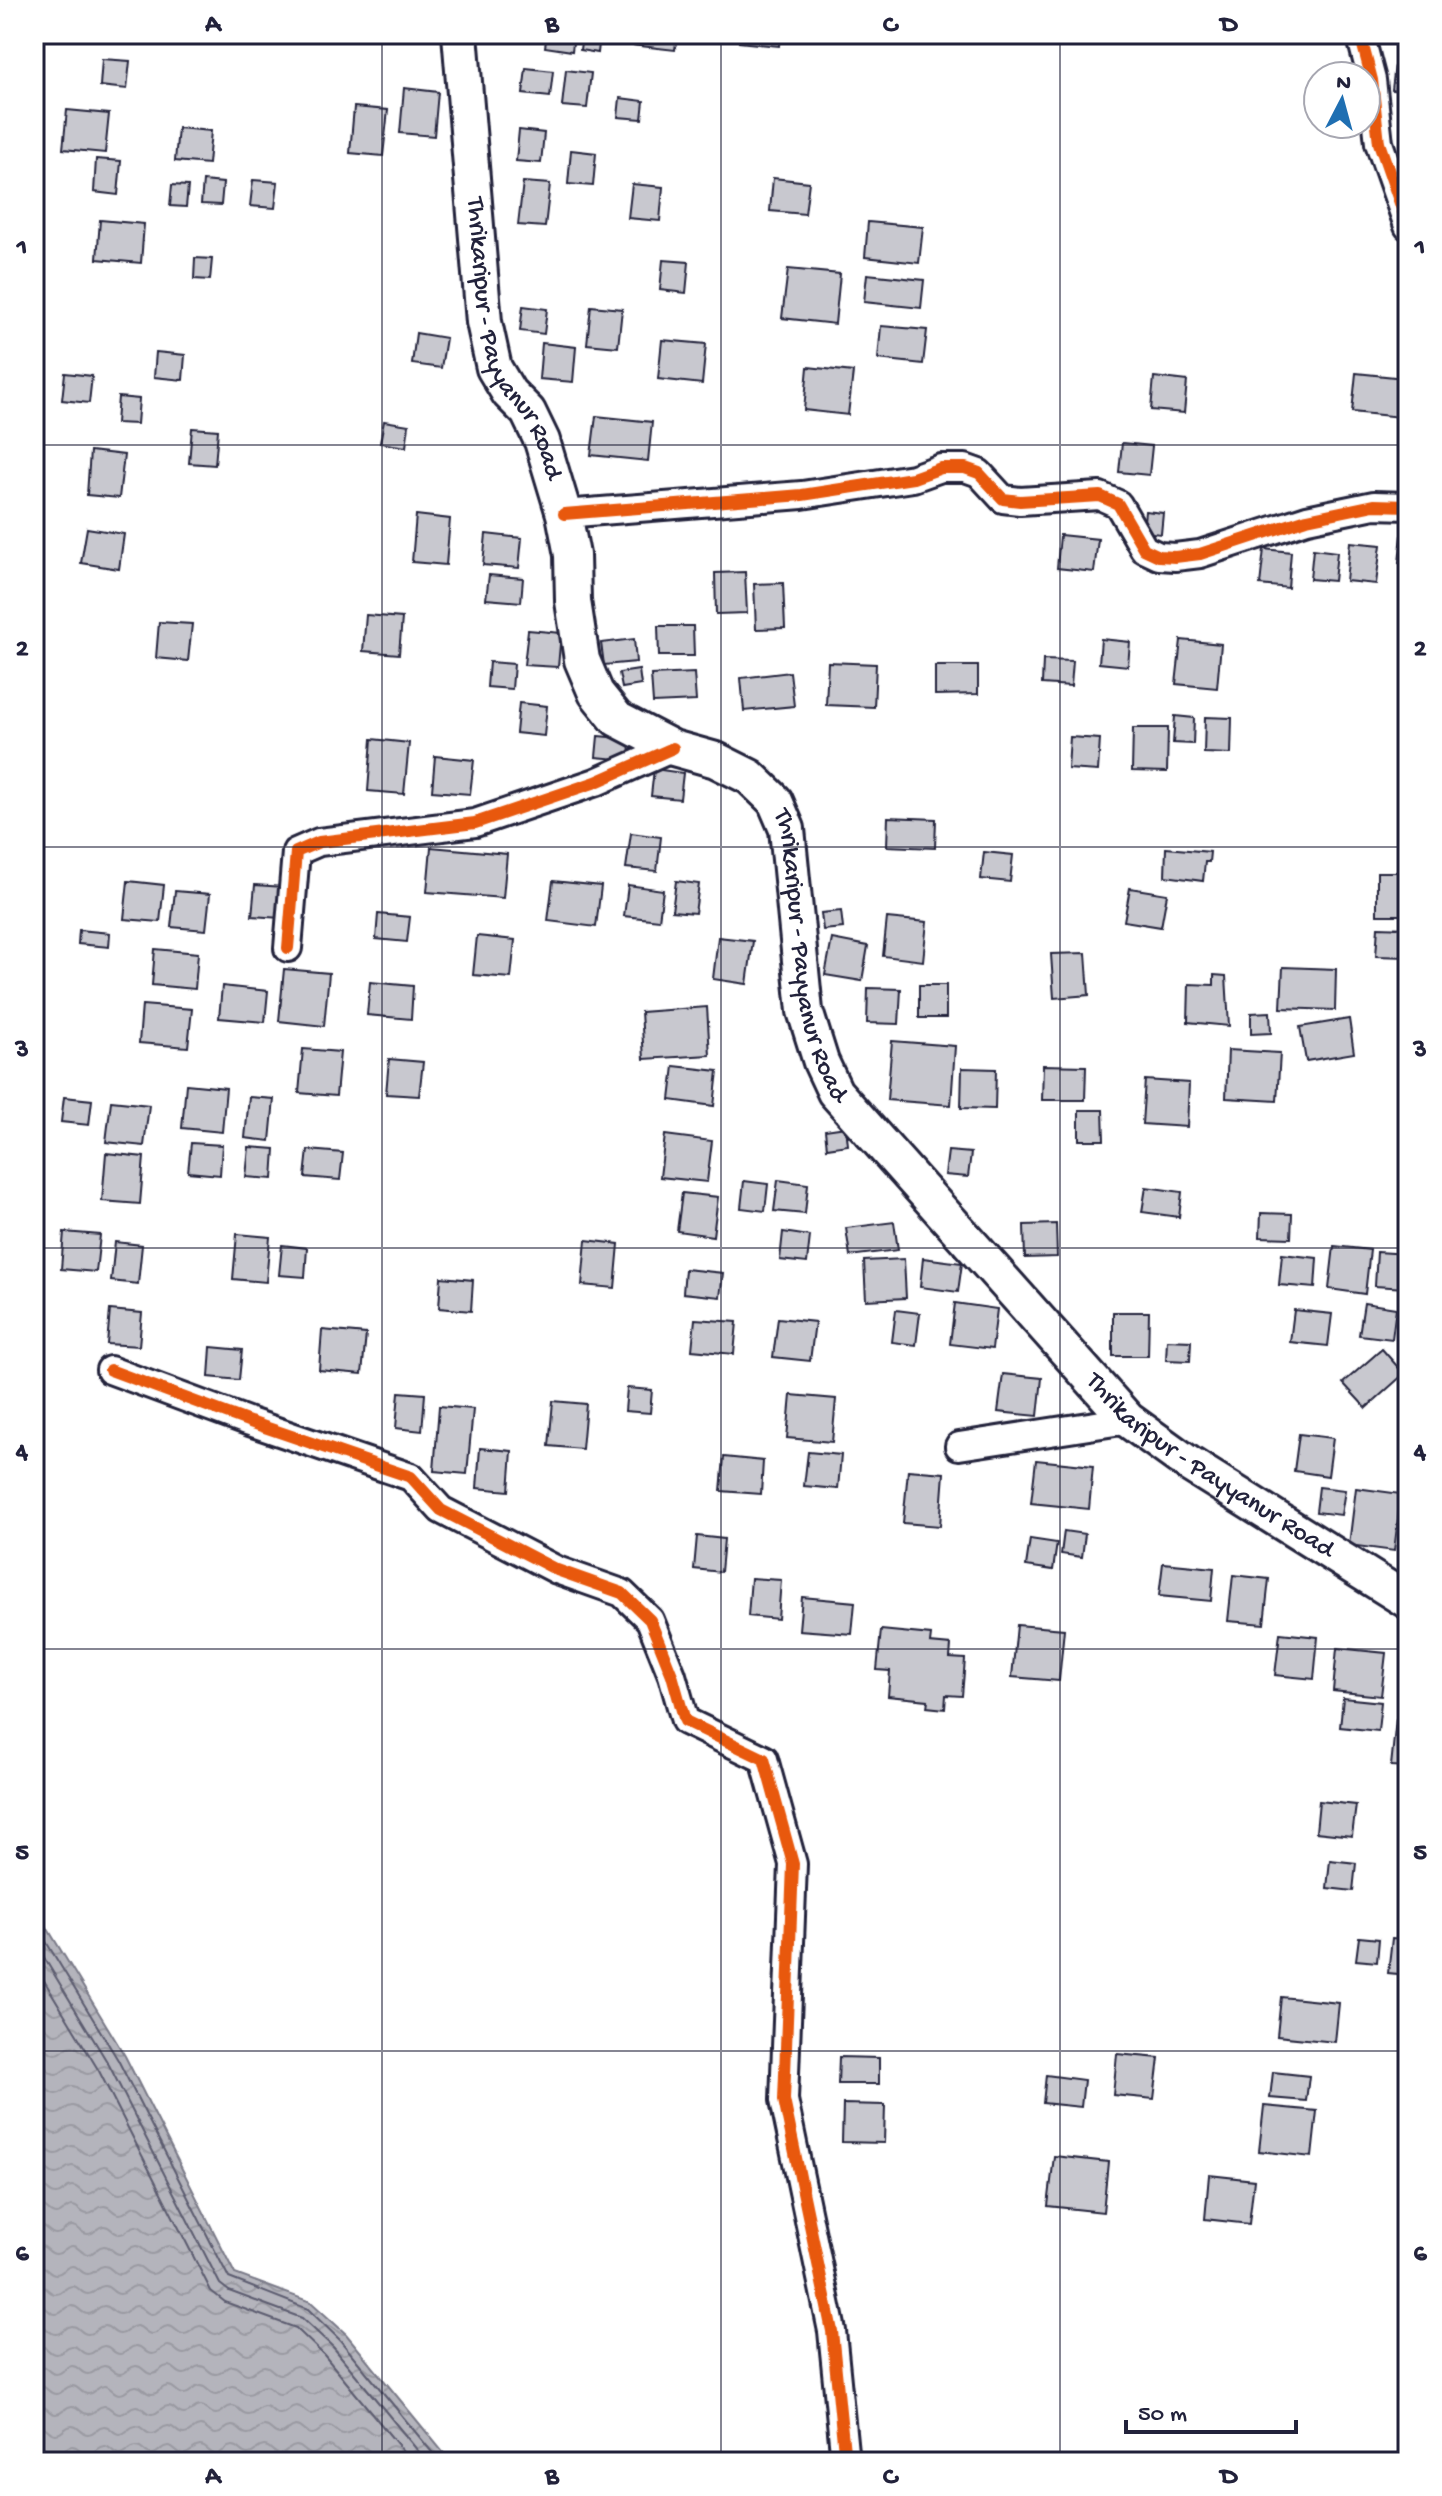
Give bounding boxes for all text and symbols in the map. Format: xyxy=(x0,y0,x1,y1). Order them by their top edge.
text: A xyxy=(204,11,222,42)
text: B xyxy=(544,11,560,42)
text: C xyxy=(883,11,900,42)
text: D xyxy=(1219,11,1239,42)
north arrow xyxy=(1302,60,1382,140)
text: N xyxy=(1335,70,1352,98)
street label: Thrikaripur - Payyanur Road xyxy=(458,194,569,485)
text: 1 xyxy=(16,234,27,265)
text: 1 xyxy=(1414,234,1425,265)
text: 2 xyxy=(16,635,29,666)
text: 2 xyxy=(1414,635,1427,666)
street label: Thrikaripur - Payyanur Road xyxy=(764,803,855,1111)
text: 3 xyxy=(14,1036,29,1067)
text: 3 xyxy=(1412,1036,1427,1067)
street label: Thrikaripur - Payyanur Road xyxy=(1077,1365,1341,1567)
text: 4 xyxy=(15,1438,29,1469)
text: 4 xyxy=(1413,1438,1427,1469)
text: 5 xyxy=(15,1839,29,1870)
text: 5 xyxy=(1413,1839,1427,1870)
text: 6 xyxy=(15,2240,29,2271)
text: 6 xyxy=(1413,2240,1427,2271)
scale bar xyxy=(1126,2384,1296,2434)
text: 50 m xyxy=(1138,2401,1187,2430)
text: A xyxy=(204,2463,222,2494)
text: B xyxy=(544,2463,560,2494)
text: C xyxy=(883,2463,900,2494)
text: D xyxy=(1219,2463,1239,2494)

